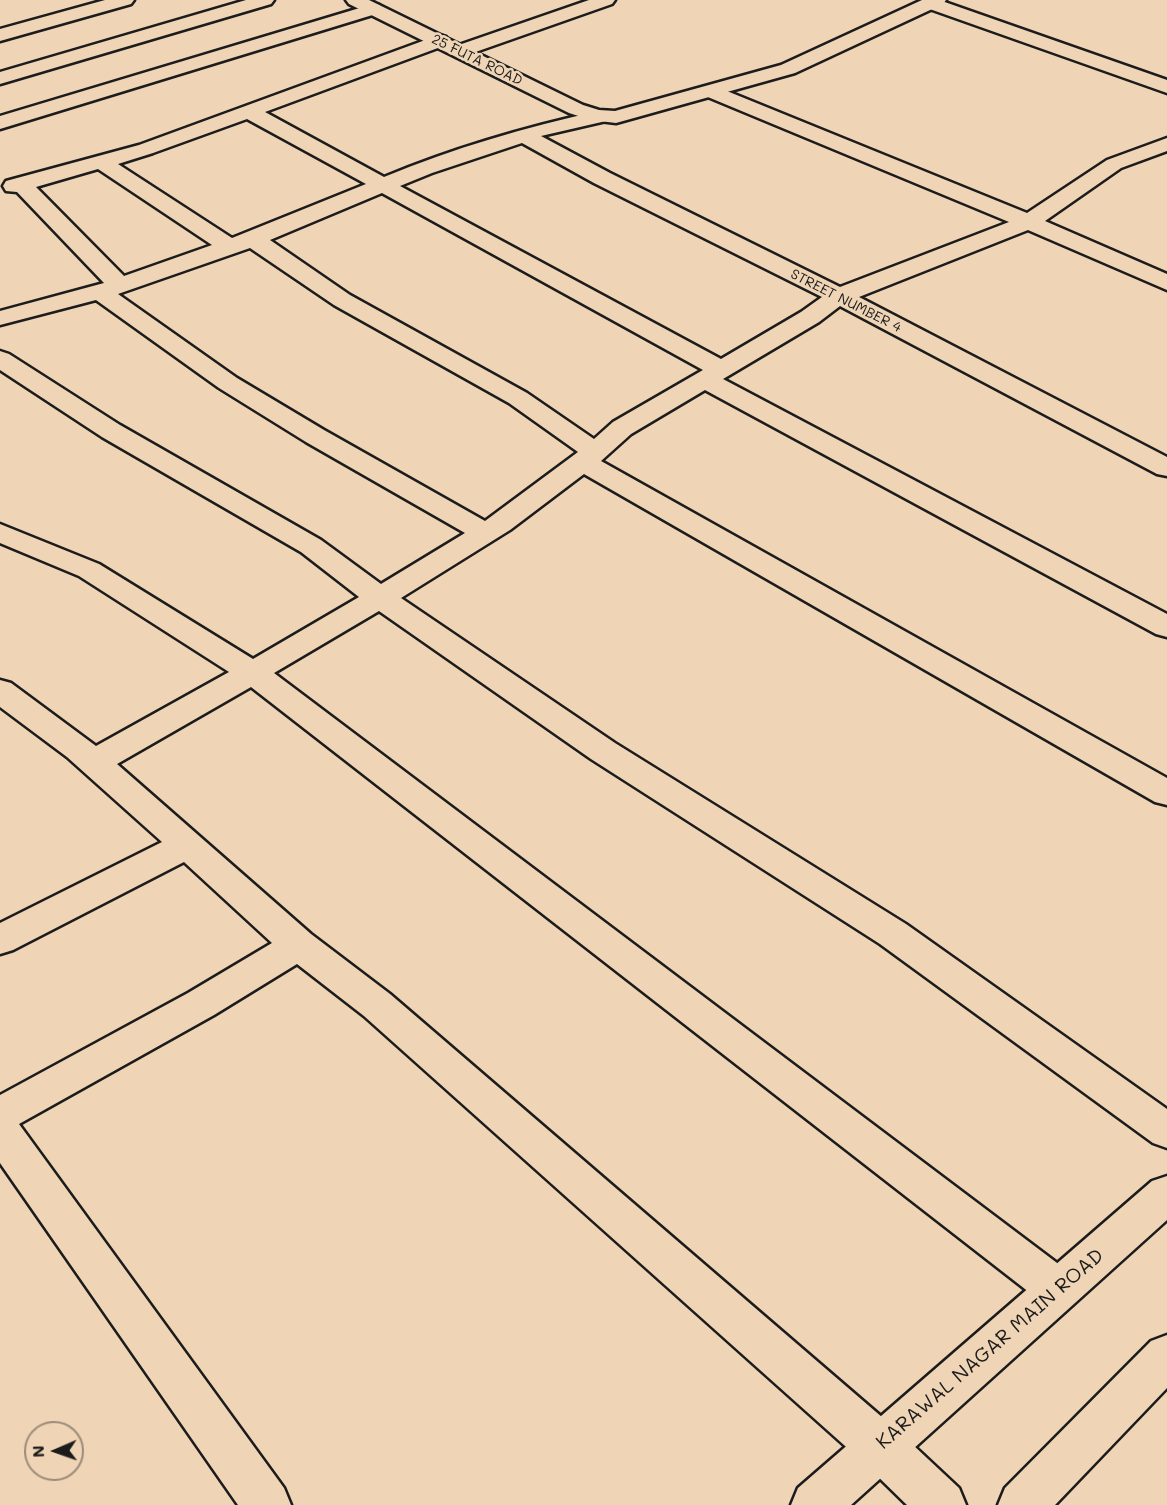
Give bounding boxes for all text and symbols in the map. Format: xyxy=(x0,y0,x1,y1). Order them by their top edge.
street label: 25 FUTA ROAD xyxy=(429,31,525,89)
street label: STREET NUMBER 4 xyxy=(788,266,904,336)
street label: KARAWAL NAGAR MAIN ROAD xyxy=(871,1244,1109,1454)
north arrow xyxy=(24,1421,84,1481)
text: N xyxy=(27,1445,48,1458)

